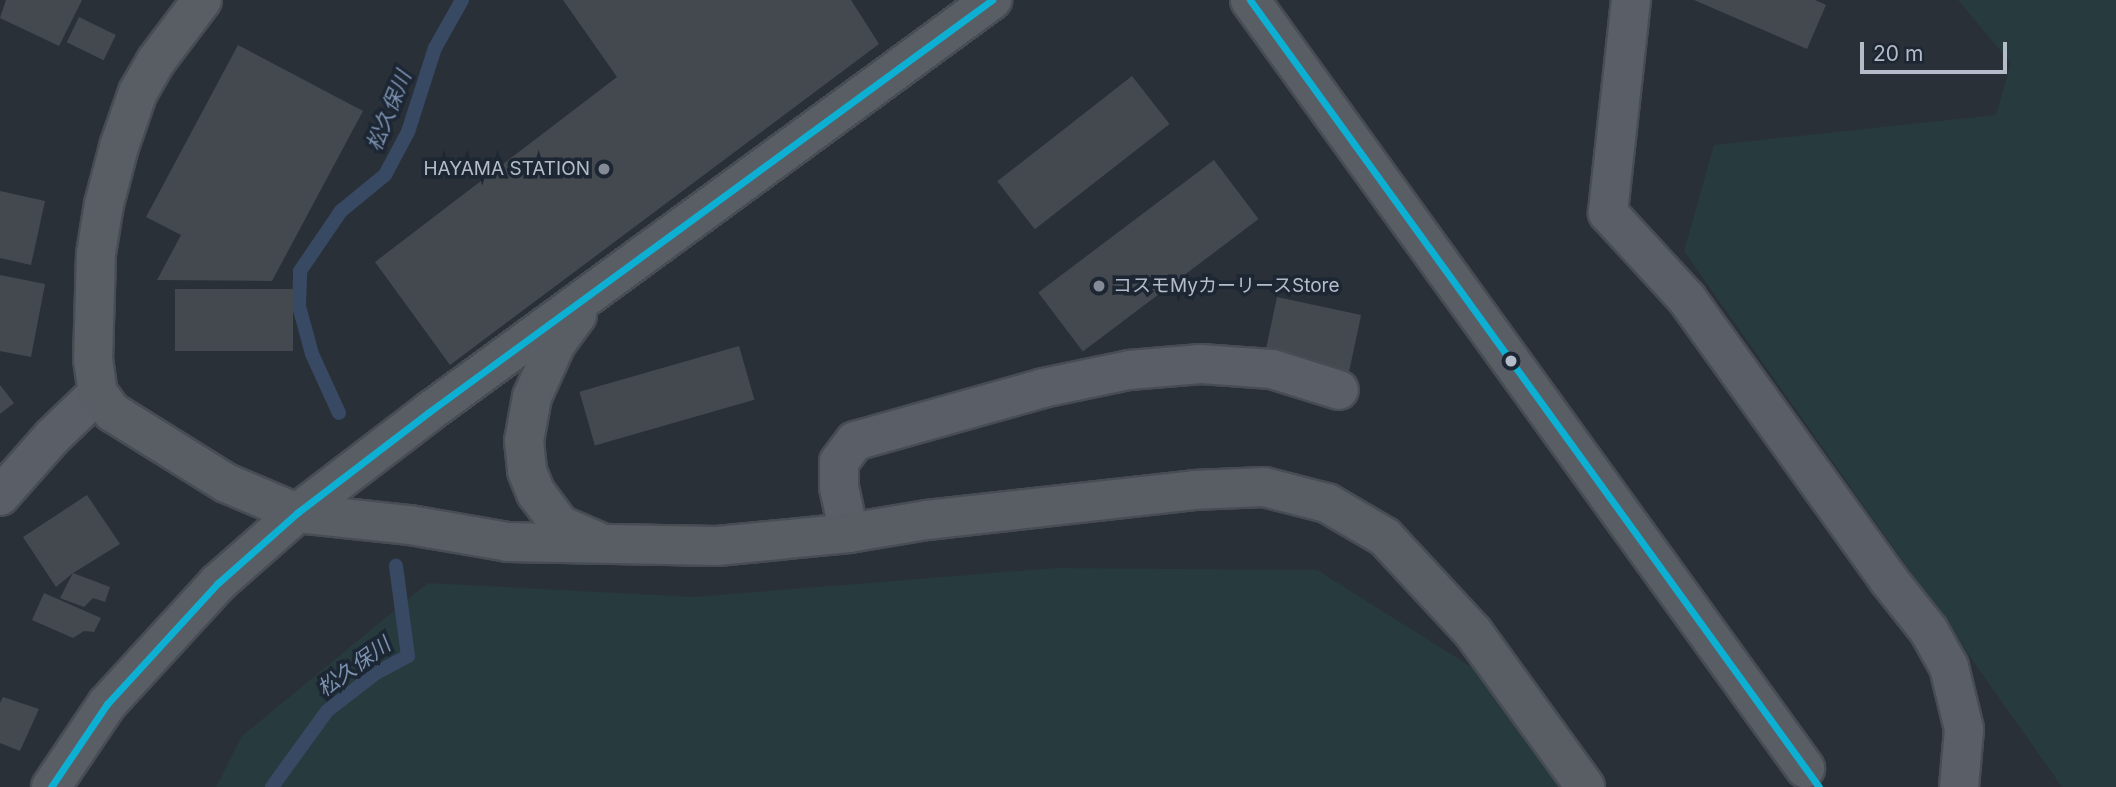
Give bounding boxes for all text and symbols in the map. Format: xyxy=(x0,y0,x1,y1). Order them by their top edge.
scale bar xyxy=(1864,28,2011,72)
text: 20 m xyxy=(1873,41,1923,66)
water label: 松久保川 xyxy=(362,67,416,155)
place label: HAYAMA STATION xyxy=(423,158,590,180)
marker: HAYAMA STATION xyxy=(596,161,612,177)
place label: コスモMyカーリースStore xyxy=(1113,275,1340,297)
marker: コスモMyカーリースStore xyxy=(1091,278,1107,294)
unlabelled marker xyxy=(1504,354,1518,368)
water label: 松久保川 xyxy=(313,632,395,702)

